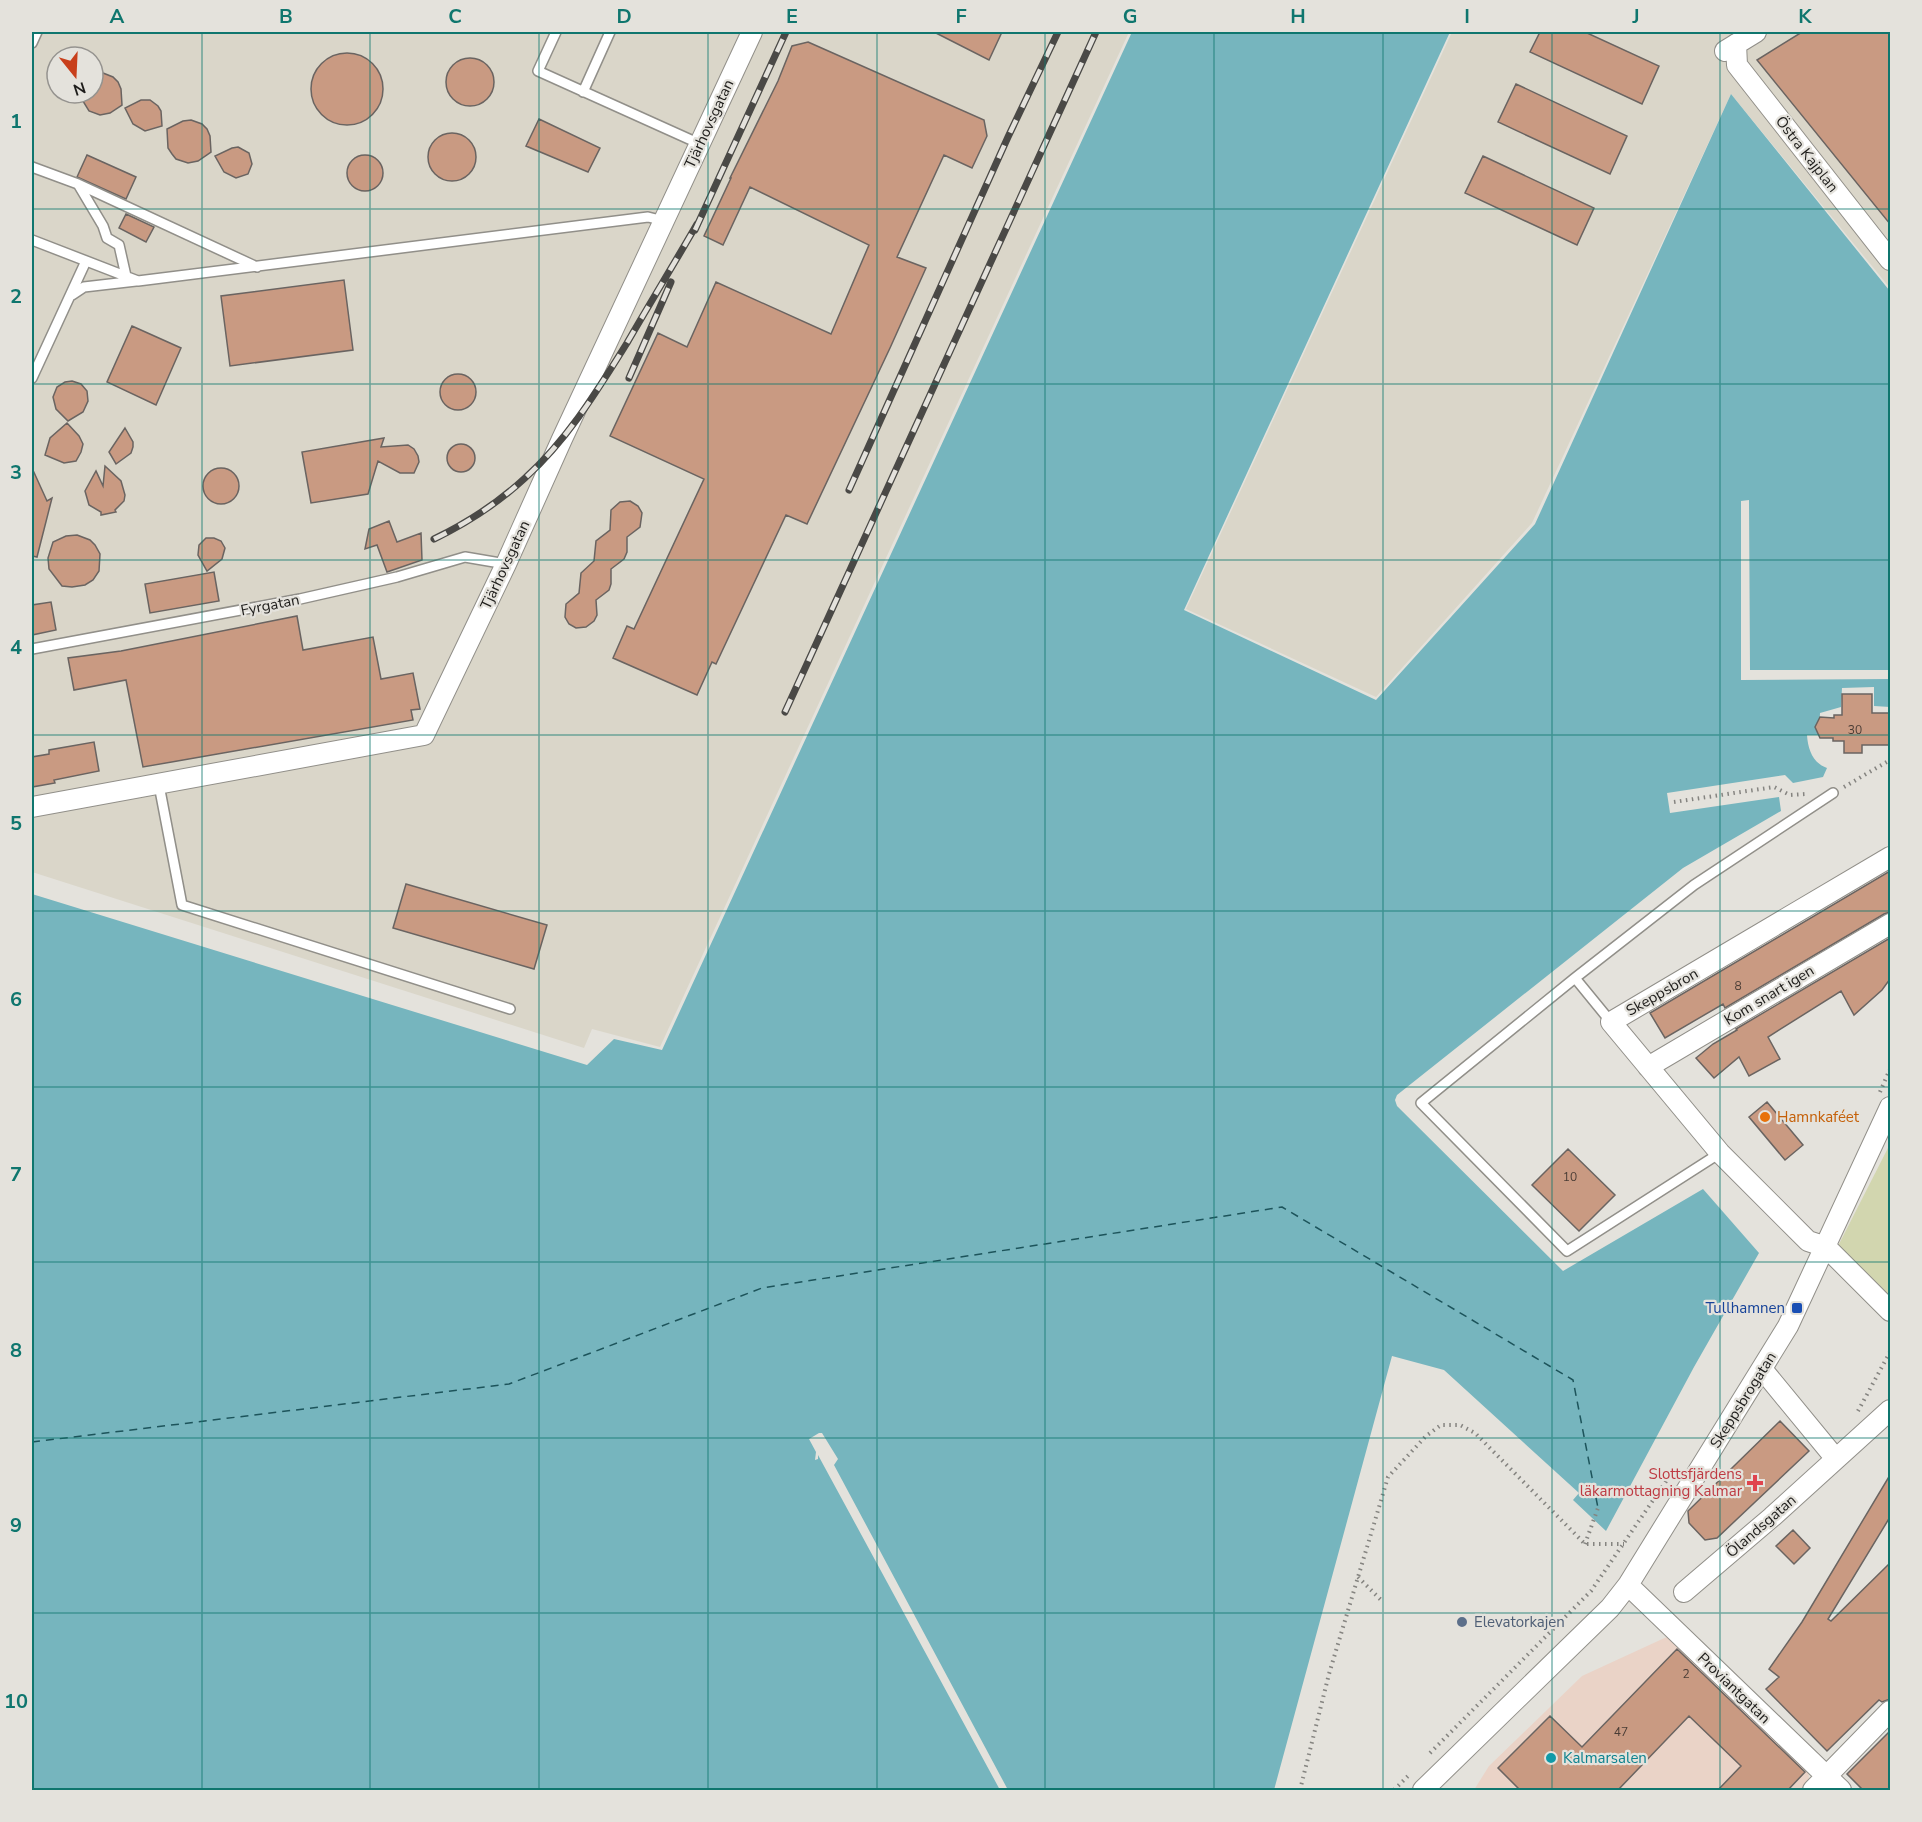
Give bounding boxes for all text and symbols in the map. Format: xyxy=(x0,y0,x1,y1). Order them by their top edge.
text: A xyxy=(110,3,125,30)
text: B xyxy=(279,3,293,30)
text: C xyxy=(448,3,462,30)
text: D xyxy=(616,3,632,30)
text: E xyxy=(786,3,798,30)
text: F xyxy=(955,3,967,30)
text: G xyxy=(1123,3,1137,30)
text: H xyxy=(1290,3,1306,30)
text: I xyxy=(1464,3,1470,30)
text: J xyxy=(1631,3,1640,30)
text: K xyxy=(1798,3,1812,30)
north arrow xyxy=(45,45,105,105)
text: N xyxy=(70,76,88,101)
street label: Tjärhovsgatan xyxy=(680,76,738,172)
text: 1 xyxy=(10,108,22,135)
street label: Östra Kajplan xyxy=(1771,112,1843,196)
text: 2 xyxy=(10,283,22,310)
text: 3 xyxy=(10,459,22,486)
street label: Tjärhovsgatan xyxy=(476,517,534,613)
street label: Fyrgatan xyxy=(239,589,301,621)
text: 4 xyxy=(10,634,22,661)
house number: 30 xyxy=(1848,722,1862,738)
text: 5 xyxy=(10,810,22,837)
street label: Kom snart igen xyxy=(1720,960,1818,1030)
street label: Skeppsbron xyxy=(1622,963,1702,1021)
house number: 8 xyxy=(1734,978,1742,994)
text: 6 xyxy=(10,986,22,1013)
place label: Hamnkaféet xyxy=(1777,1107,1860,1127)
marker: Hamnkaféet xyxy=(1758,1110,1772,1124)
text: 7 xyxy=(10,1161,22,1188)
house number: 10 xyxy=(1563,1169,1577,1185)
place label: Tullhamnen xyxy=(1705,1298,1785,1318)
marker: Tullhamnen xyxy=(1790,1301,1804,1315)
text: 8 xyxy=(10,1337,22,1364)
street label: Skeppsbrogatan xyxy=(1705,1348,1781,1452)
place label: Slottsfjärdens läkarmottagning Kalmar xyxy=(1580,1464,1743,1501)
marker: Slottsfjärdens läkarmottagning Kalmar xyxy=(1746,1474,1764,1492)
street label: Ölandsgatan xyxy=(1722,1490,1800,1562)
text: 9 xyxy=(10,1512,22,1539)
place label: Elevatorkajen xyxy=(1474,1612,1565,1632)
marker: Elevatorkajen xyxy=(1455,1615,1469,1629)
street label: Proviantgatan xyxy=(1693,1648,1775,1728)
house number: 2 xyxy=(1682,1666,1690,1682)
text: 10 xyxy=(4,1688,28,1715)
house number: 47 xyxy=(1614,1724,1628,1740)
place label: Kalmarsalen xyxy=(1563,1748,1647,1768)
marker: Kalmarsalen xyxy=(1544,1751,1558,1765)

